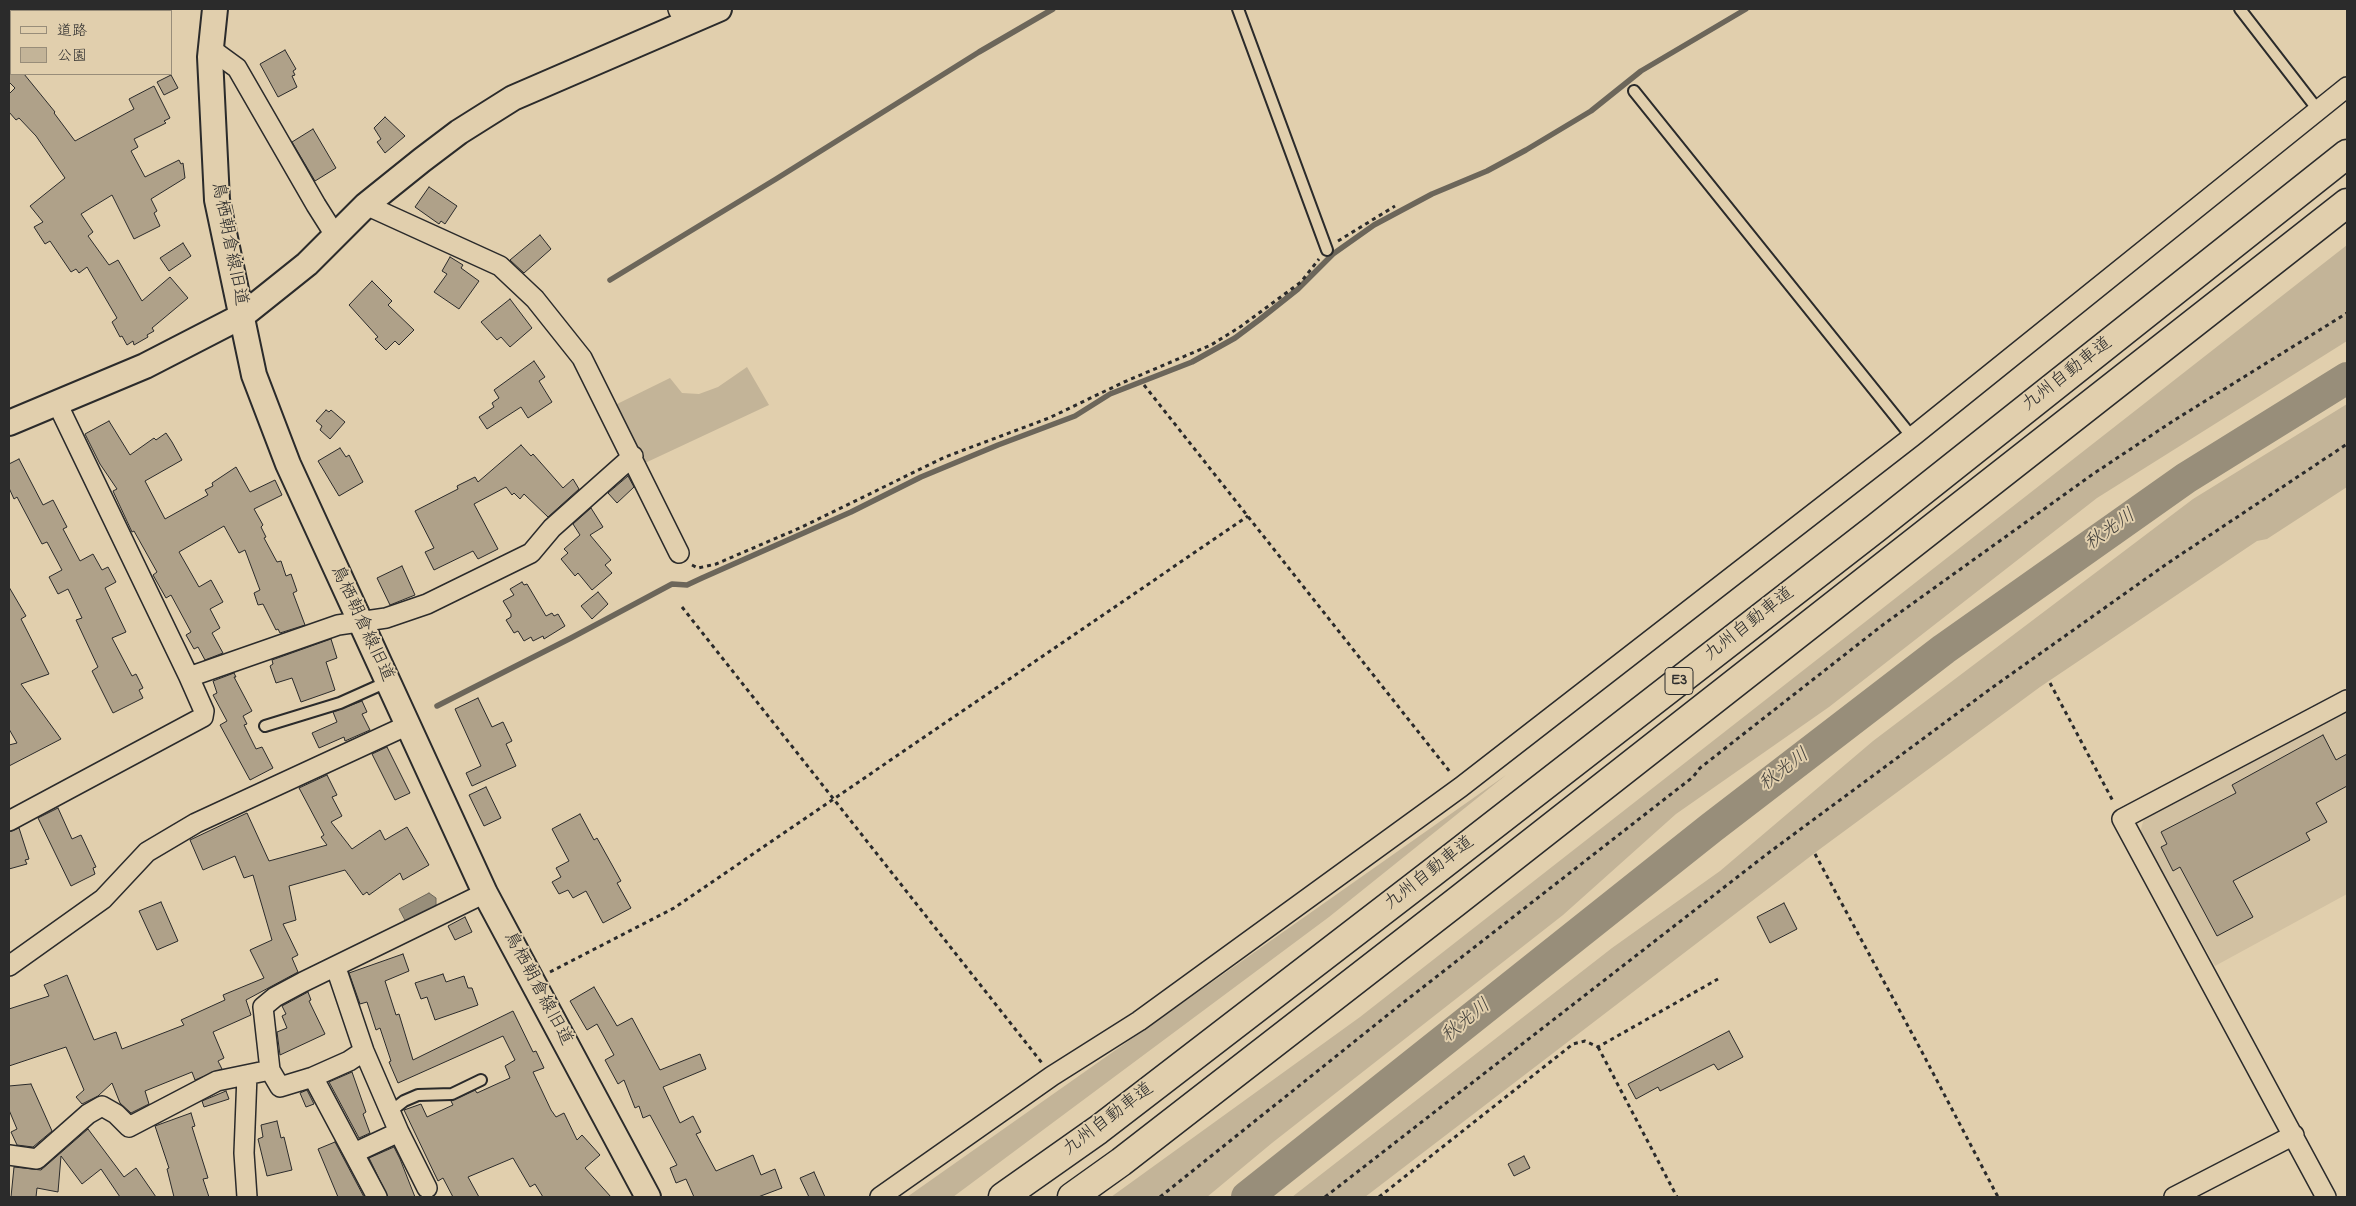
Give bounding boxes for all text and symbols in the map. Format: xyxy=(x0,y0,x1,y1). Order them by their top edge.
legend xyxy=(10,10,172,75)
text: 道路 xyxy=(57,20,87,42)
text: 公園 xyxy=(57,45,87,67)
street label: 鳥栖朝倉線旧道 xyxy=(205,180,251,308)
street label: 九州自動車道 xyxy=(2019,333,2117,417)
water label: 秋光川 xyxy=(2081,505,2141,557)
street label: 鳥栖朝倉線旧道 xyxy=(325,562,397,686)
street label: 九州自動車道 xyxy=(1701,583,1799,667)
road number: E3 xyxy=(1665,668,1693,694)
water label: 秋光川 xyxy=(1755,745,1815,797)
street label: 九州自動車道 xyxy=(1381,832,1479,916)
street label: 鳥栖朝倉線旧道 xyxy=(498,928,576,1050)
water label: 秋光川 xyxy=(1438,995,1496,1049)
street label: 九州自動車道 xyxy=(1059,1079,1159,1161)

